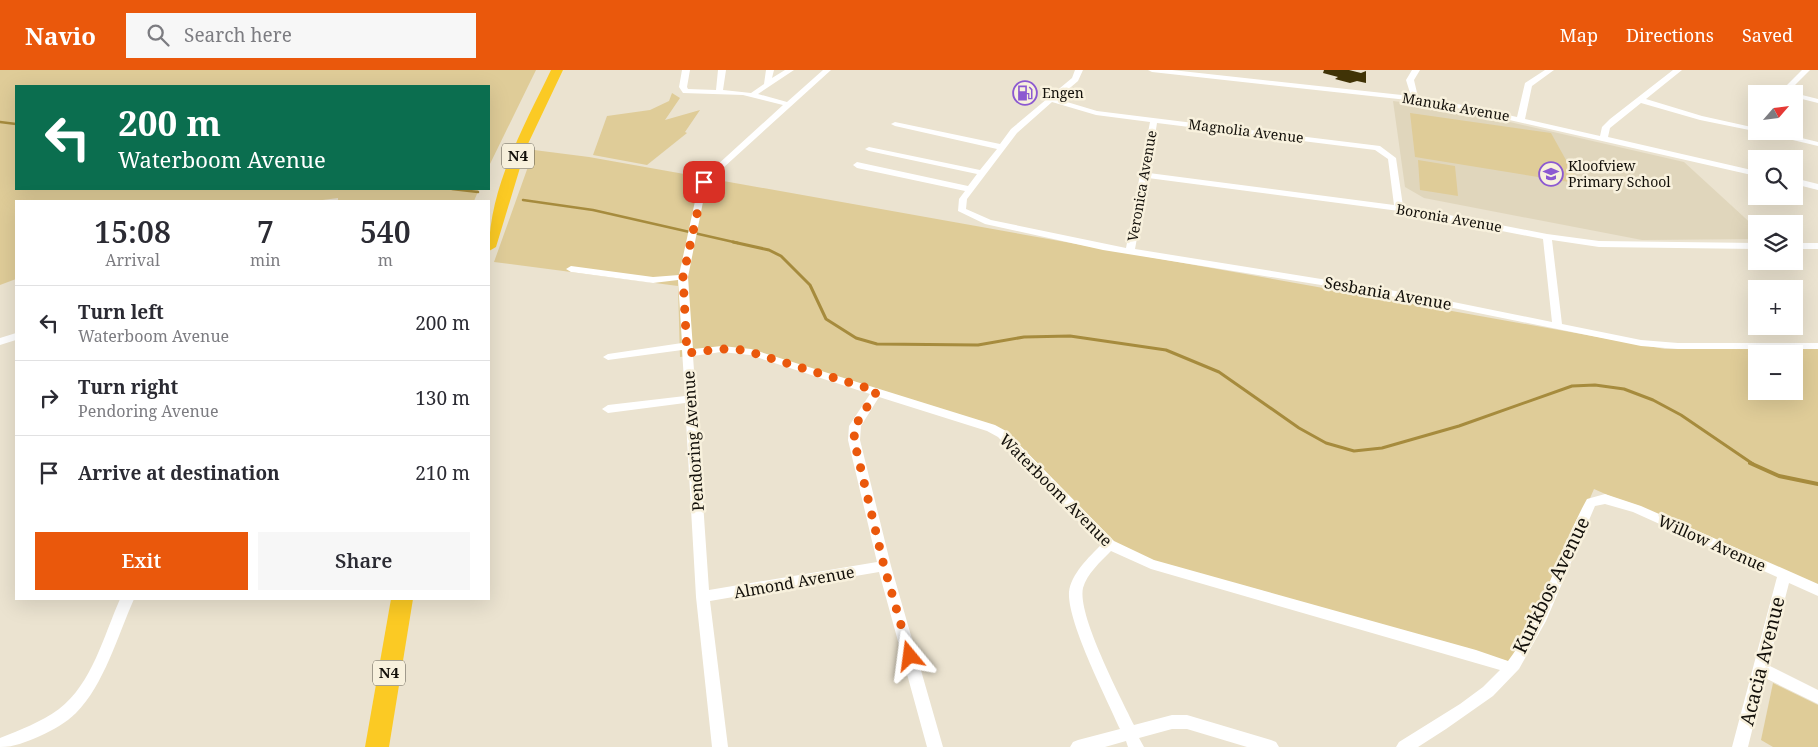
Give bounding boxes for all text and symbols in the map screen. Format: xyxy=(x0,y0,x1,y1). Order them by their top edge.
search box xyxy=(126,13,476,58)
text: Navio xyxy=(25,19,96,52)
icon: search xyxy=(144,21,172,49)
text: Search here xyxy=(184,22,292,48)
text: Map xyxy=(1560,23,1598,47)
text: Directions xyxy=(1626,23,1714,47)
text: Saved xyxy=(1742,23,1793,47)
fuel station icon: Engen xyxy=(1012,80,1038,106)
place label: Engen xyxy=(1042,83,1084,102)
north arrow xyxy=(1748,85,1802,140)
map controls xyxy=(1748,85,1803,400)
street label: Manuka Avenue xyxy=(1401,88,1511,125)
text: 200 m xyxy=(118,99,221,146)
icon: left xyxy=(35,105,100,170)
street label: Magnolia Avenue xyxy=(1187,114,1305,147)
street label: Veronica Avenue xyxy=(1122,129,1161,243)
text: Waterboom Avenue xyxy=(118,144,326,174)
road number: N4 xyxy=(502,144,534,168)
button: search xyxy=(1748,150,1803,205)
place label: Kloofview Primary School xyxy=(1568,156,1671,191)
pin xyxy=(683,161,725,203)
school or university icon: Kloofview Primary School xyxy=(1538,161,1564,187)
icon: arrive xyxy=(690,168,718,196)
street label: Boronia Avenue xyxy=(1395,199,1503,236)
text: 15:08 xyxy=(94,211,171,252)
text: 7 xyxy=(257,211,274,252)
text: 540 xyxy=(360,211,411,252)
button: layers xyxy=(1748,215,1803,270)
text: Arrival xyxy=(105,249,160,271)
text: min xyxy=(250,249,281,271)
text: m xyxy=(378,249,393,271)
street label: Sesbania Avenue xyxy=(1323,271,1453,315)
button: + xyxy=(1748,280,1803,335)
text: Turn left xyxy=(78,299,164,325)
icon: left xyxy=(35,309,63,337)
text: 200 m xyxy=(415,310,470,336)
text: Waterboom Avenue xyxy=(78,325,229,347)
button: − xyxy=(1748,345,1803,400)
street label: Pendoring Avenue xyxy=(677,370,709,512)
text: Turn right xyxy=(78,374,178,400)
icon: right xyxy=(35,384,63,412)
text: 130 m xyxy=(415,385,470,411)
text: Pendoring Avenue xyxy=(78,400,219,422)
street label: Waterboom Avenue xyxy=(995,429,1117,551)
icon: arrive xyxy=(35,459,63,487)
text: Arrive at destination xyxy=(78,460,280,486)
text: 210 m xyxy=(415,460,470,486)
street label: Willow Avenue xyxy=(1654,509,1770,577)
street label: Kurkbos Avenue xyxy=(1507,512,1595,658)
button: Exit xyxy=(35,532,248,590)
button: Share xyxy=(258,532,470,590)
street label: Almond Avenue xyxy=(732,561,856,603)
street label: Acacia Avenue xyxy=(1733,594,1791,728)
position arrow xyxy=(883,629,935,681)
road number: N4 xyxy=(373,660,405,686)

